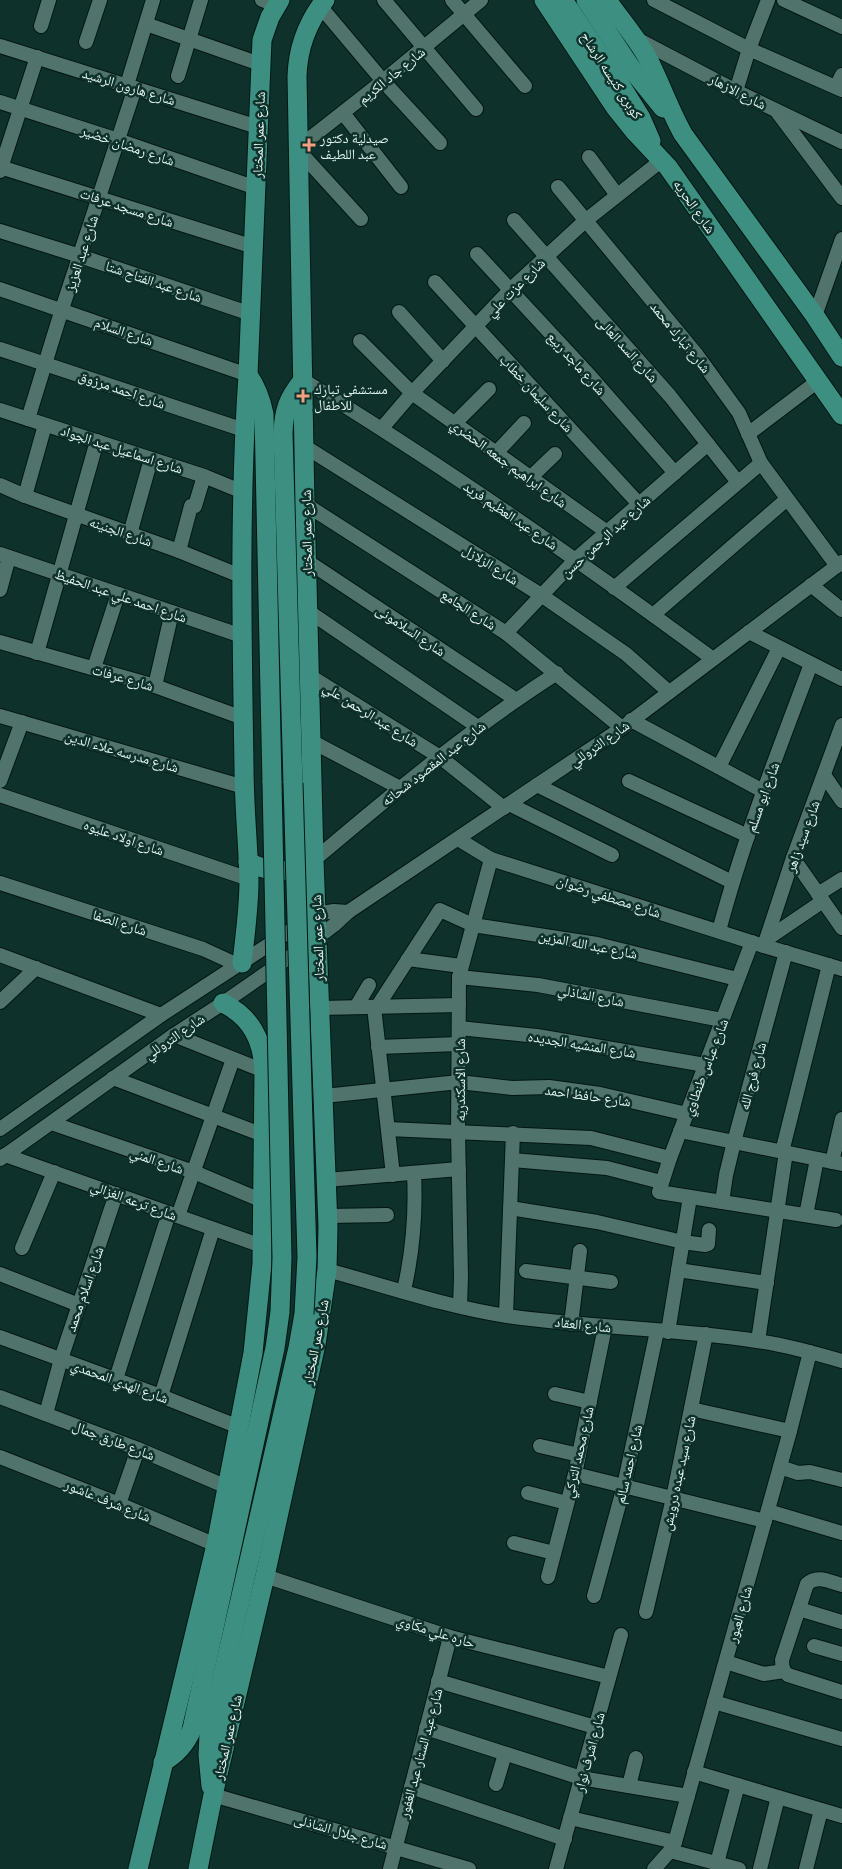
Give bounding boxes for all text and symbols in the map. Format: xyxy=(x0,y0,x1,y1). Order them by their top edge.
street label: كوبرى كنيسه الرشاح xyxy=(576,27,648,123)
street label: شارع جاد الكريم xyxy=(353,41,429,109)
street label: شارع هارون الرشيد xyxy=(80,62,178,110)
street label: شارع الازهار xyxy=(705,67,770,114)
street label: شارع عمر المختار xyxy=(246,91,270,180)
street label: شارع رمضان خضير xyxy=(77,119,178,171)
place label: صيدلية دكتور عبد اللطيف xyxy=(319,127,389,164)
marker: صيدلية دكتور عبد اللطيف xyxy=(302,138,316,152)
street label: شارع الحريه xyxy=(669,175,721,237)
street label: شارع مسجد عرفات xyxy=(77,182,177,232)
street label: شارع عبد العزيز xyxy=(59,212,103,295)
street label: شارع عزت علي xyxy=(481,253,551,323)
street label: شارع عبد الفتاح شتا xyxy=(103,255,205,307)
street label: شارع تبارك محمد xyxy=(646,297,716,377)
street label: شارع السلام xyxy=(92,311,156,351)
street label: شارع السد العالى xyxy=(592,311,664,387)
street label: شارع ماجد ربيع xyxy=(543,327,611,399)
street label: شارع سليمان خطاب xyxy=(495,349,579,437)
street label: شارع احمد مرزوق xyxy=(76,364,168,414)
place label: مستشفى تبارك للاطفال xyxy=(314,378,388,415)
marker: مستشفى تبارك للاطفال xyxy=(296,389,310,403)
street label: شارع ابراهيم جمعه الحضري xyxy=(446,414,571,514)
street label: شارع اسماعيل عبد الجواد xyxy=(58,419,186,479)
street label: شارع عبد العظيم فريد xyxy=(460,476,562,554)
street label: شارع عمر المختار xyxy=(295,489,317,578)
street label: شارع عبد الرحمن حسن xyxy=(555,490,655,582)
street label: شارع الجنينه xyxy=(87,511,155,551)
street label: شارع الزلازل xyxy=(459,538,523,590)
street label: شارع احمد علي عبد الحفيظ xyxy=(52,563,190,629)
street label: شارع الجامع xyxy=(437,583,501,635)
street label: شارع السلامونى xyxy=(372,599,450,661)
street label: شارع عرفات xyxy=(90,658,156,696)
street label: شارع عبد الرحمن علي xyxy=(319,676,423,753)
street label: شارع عبد المقصود شحاته xyxy=(376,715,490,811)
street label: شارع التروللي xyxy=(565,715,634,773)
street label: شارع مدرسه علاء الدين xyxy=(63,725,181,777)
street label: شارع ابو مسلم xyxy=(740,759,784,835)
street label: شارع سيد زاهر xyxy=(779,797,825,876)
street label: شارع اولاد عليوه xyxy=(81,813,167,861)
street label: شارع مصطفي رضوان xyxy=(554,869,664,924)
street label: شارع عمر المختار xyxy=(305,894,329,983)
street label: شارع الصفا xyxy=(90,903,150,941)
street label: شارع عبد الله المزين xyxy=(537,924,639,964)
street label: شارع الشاذلي xyxy=(556,978,626,1013)
street label: شارع التروللي xyxy=(139,1008,209,1065)
street label: شارع عباس طنطاوي xyxy=(677,1015,735,1119)
street label: شارع المنشيه الجديده xyxy=(527,1025,637,1063)
street label: شارع الاسكندريه xyxy=(449,1038,470,1122)
street label: شارع فرج الله xyxy=(733,1040,771,1112)
street label: شارع حافظ احمد xyxy=(544,1079,632,1111)
street label: شارع المني xyxy=(127,1141,187,1180)
street label: شارع ترعه الغزالي xyxy=(87,1175,180,1227)
street label: شارع اسلام محمد xyxy=(60,1244,108,1334)
street label: شارع عمر المختار xyxy=(296,1297,334,1388)
street label: شارع العقاد xyxy=(554,1311,612,1337)
street label: شارع الهدي المحمدي xyxy=(68,1354,172,1410)
street label: شارع محمد التركي xyxy=(557,1404,600,1500)
street label: شارع سيد عبده درويش xyxy=(656,1414,700,1532)
street label: شارع طارق جمال xyxy=(70,1415,158,1465)
street label: شارع احمد سالم xyxy=(609,1422,647,1506)
street label: شارع شرف عاشور xyxy=(61,1473,154,1527)
street label: شارع العبور xyxy=(721,1583,757,1646)
street label: حاره علي مكاوي xyxy=(394,1609,478,1654)
street label: شارع عبد الستار عبد الغفور xyxy=(392,1686,447,1821)
street label: شارع عمر المختار xyxy=(207,1692,247,1783)
street label: شارع اشرف نوار xyxy=(568,1710,610,1795)
street label: شارع جلال الشاذلى xyxy=(292,1808,390,1854)

